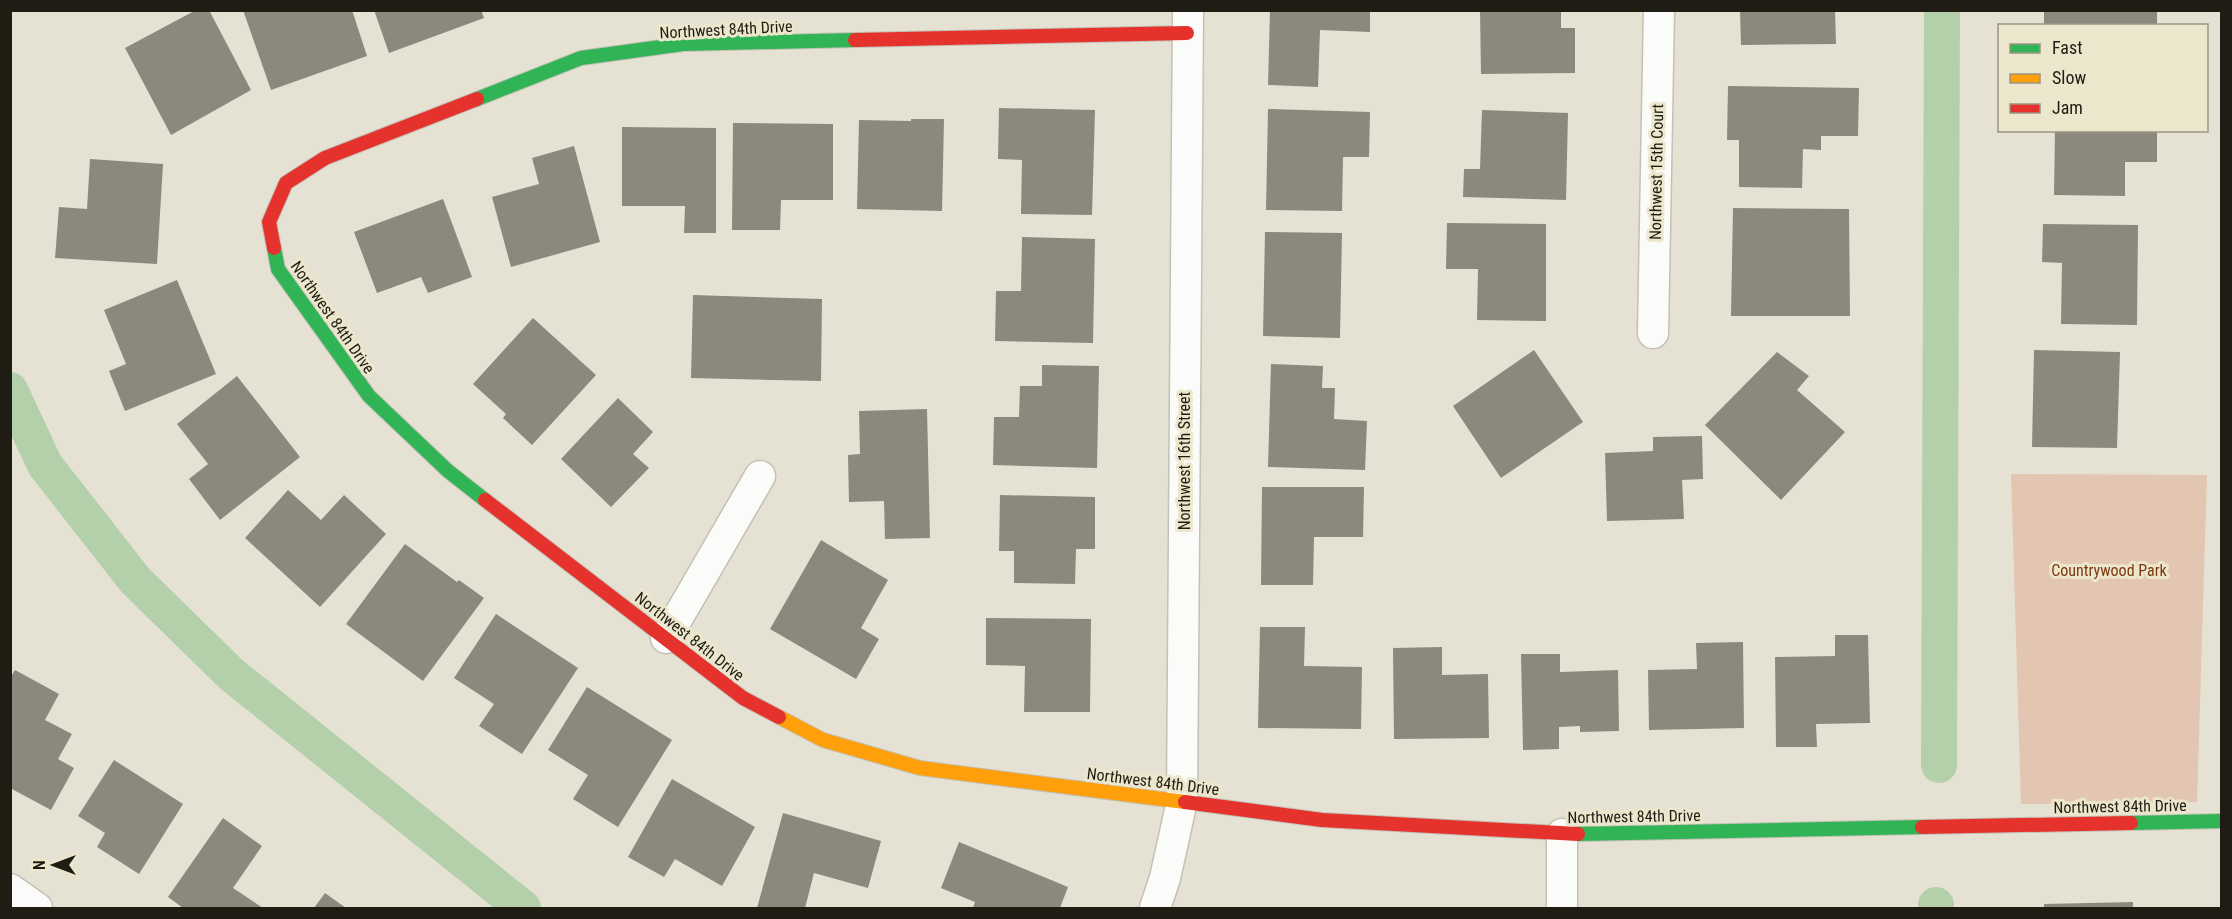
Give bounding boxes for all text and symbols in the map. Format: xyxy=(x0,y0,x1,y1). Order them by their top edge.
street label: Northwest 84th Drive xyxy=(659,17,793,42)
legend xyxy=(1998,24,2208,132)
text: Fast xyxy=(2052,37,2083,58)
text: Slow xyxy=(2052,67,2087,88)
text: Jam xyxy=(2052,97,2083,118)
street label: Northwest 15th Court xyxy=(1646,104,1667,240)
street label: Northwest 84th Drive xyxy=(287,257,379,377)
street label: Northwest 16th Street xyxy=(1175,391,1194,530)
park label: Countrywood Park xyxy=(2051,561,2168,580)
street label: Northwest 84th Drive xyxy=(631,588,748,685)
street label: Northwest 84th Drive xyxy=(1086,764,1220,799)
street label: Northwest 84th Drive xyxy=(2053,796,2187,817)
street label: Northwest 84th Drive xyxy=(1567,806,1701,827)
north arrow xyxy=(24,835,84,895)
text: N xyxy=(30,860,49,870)

